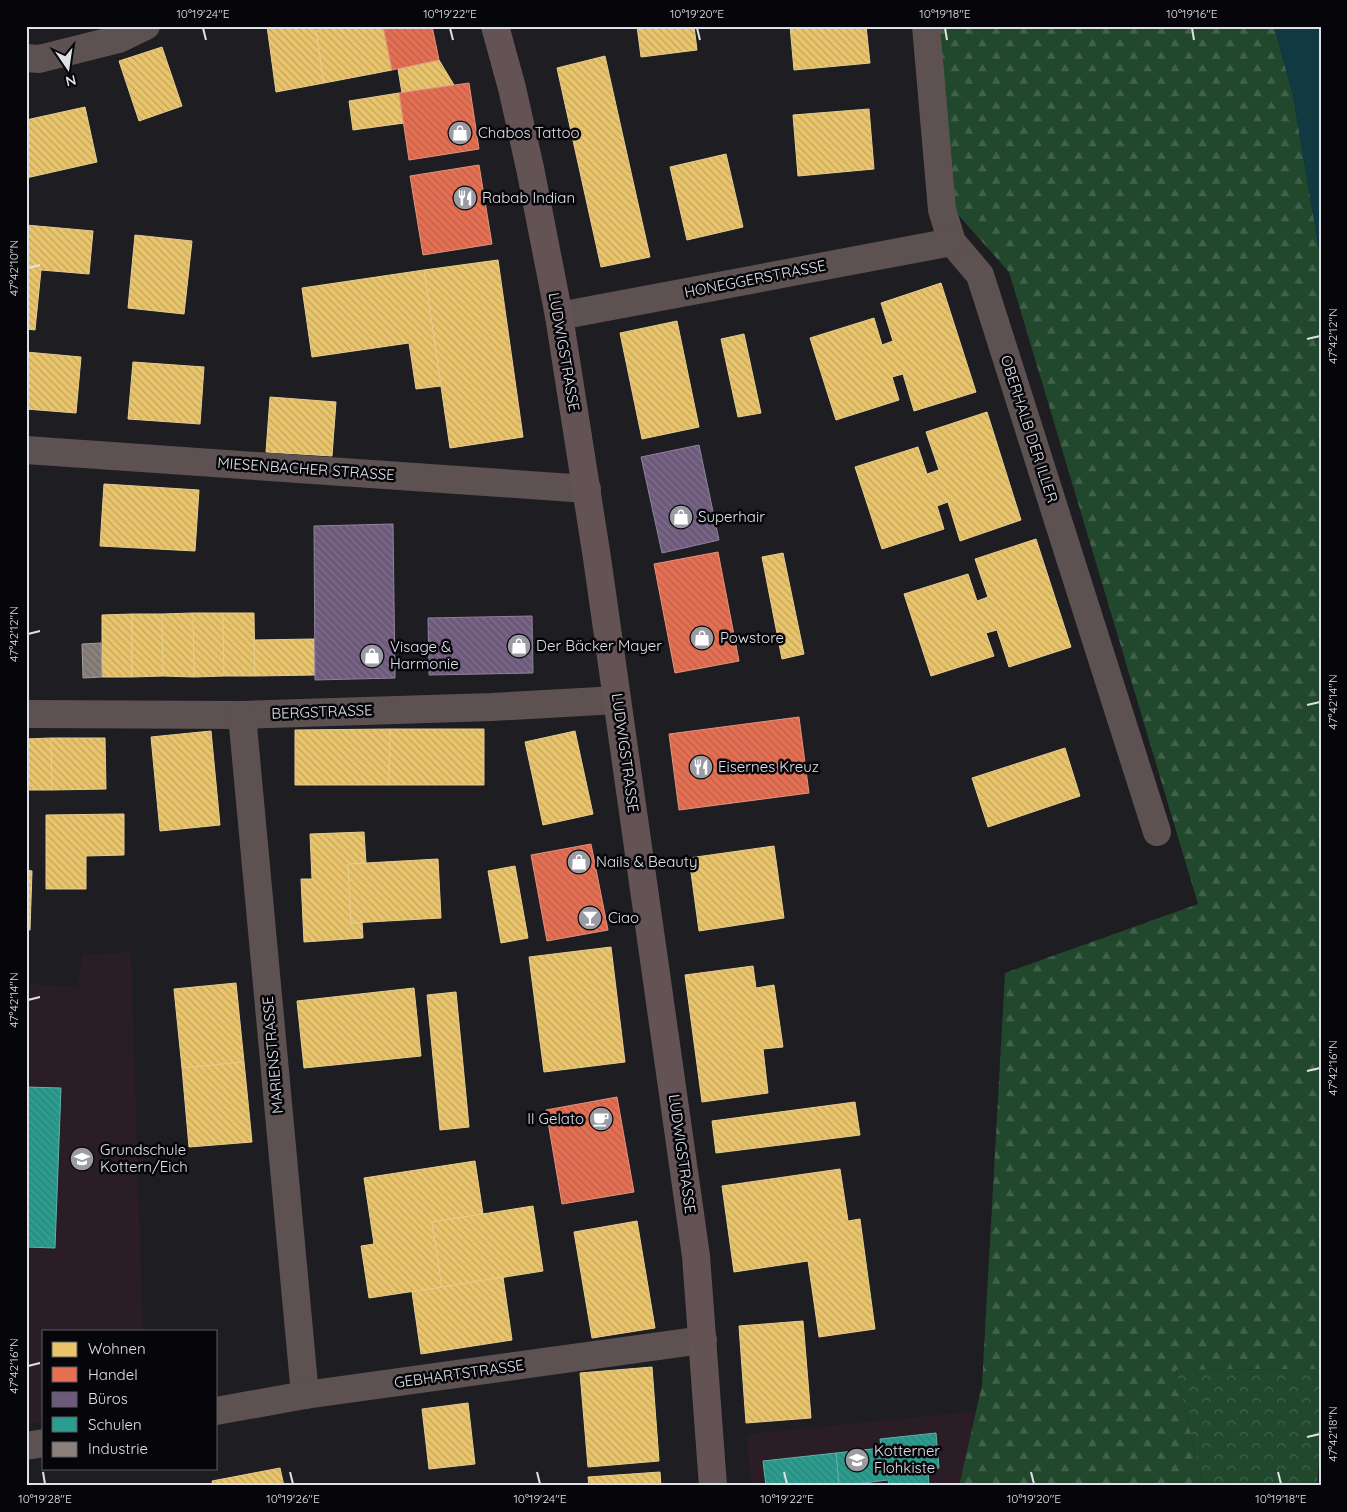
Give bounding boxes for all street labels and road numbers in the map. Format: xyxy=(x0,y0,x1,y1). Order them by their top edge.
street label: HONEGGERSTRASSE xyxy=(683,255,827,302)
street label: LUDWIGSTRASSE xyxy=(545,291,584,413)
street label: OBERHALB DER ILLER xyxy=(997,353,1062,505)
street label: MIESENBACHER STRASSE xyxy=(217,453,395,484)
street label: LUDWIGSTRASSE xyxy=(608,692,643,814)
street label: BERGSTRASSE xyxy=(271,700,373,723)
street label: MARIENSTRASSE xyxy=(258,995,287,1115)
street label: LUDWIGSTRASSE xyxy=(665,1093,700,1215)
street label: GEBHARTSTRASSE xyxy=(393,1355,525,1392)

